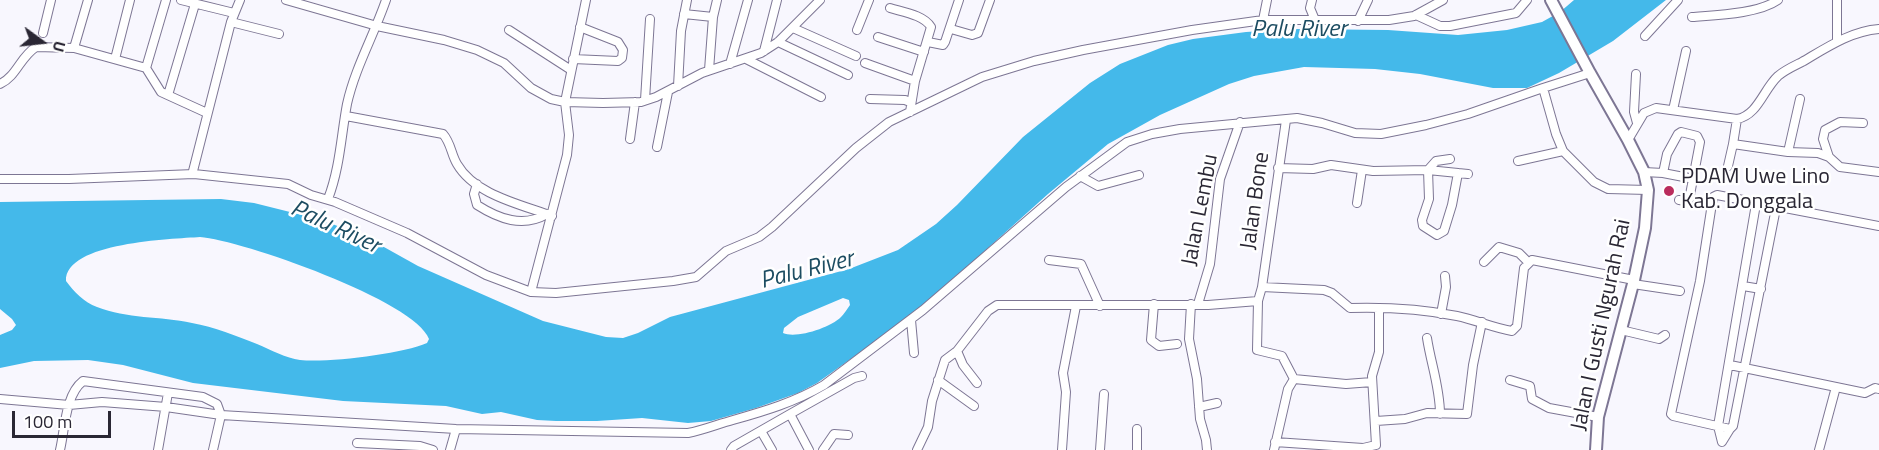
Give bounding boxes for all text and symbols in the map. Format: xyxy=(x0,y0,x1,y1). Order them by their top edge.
north arrow xyxy=(12,12,72,72)
water label: Palu River xyxy=(1251,16,1347,44)
text: U xyxy=(46,38,72,55)
street label: Jalan Bone xyxy=(1236,151,1276,251)
street label: Jalan Lembu xyxy=(1177,152,1225,268)
place label: PDAM Uwe Lino Kab. Donggala xyxy=(1681,165,1830,216)
marker: PDAM Uwe Lino Kab. Donggala xyxy=(1662,184,1676,198)
water label: Palu River xyxy=(286,195,384,261)
street label: Jalan I Gusti Ngurah Rai xyxy=(1567,217,1637,433)
water label: Palu River xyxy=(757,246,857,296)
scale bar xyxy=(15,399,114,437)
text: 100 m xyxy=(23,408,72,435)

